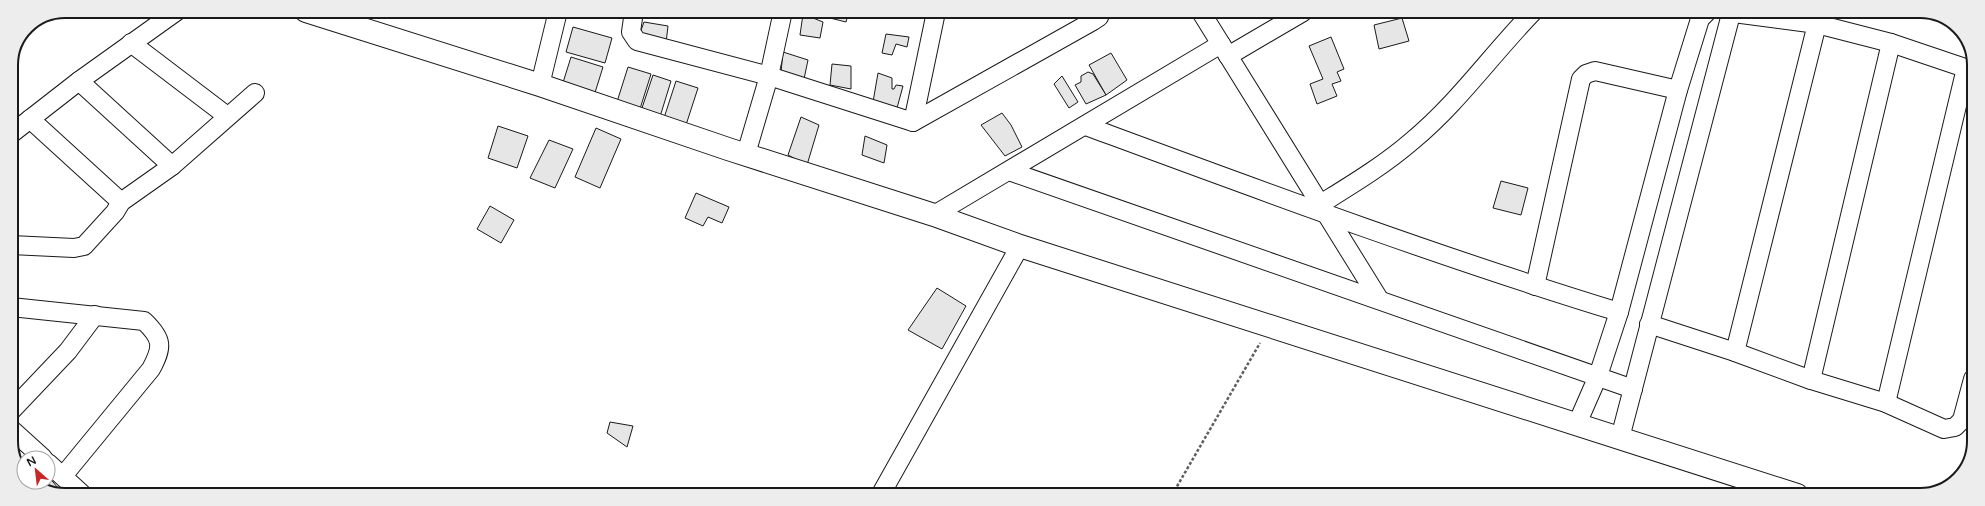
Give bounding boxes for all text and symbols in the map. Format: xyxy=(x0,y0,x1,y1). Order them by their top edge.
north arrow xyxy=(16,450,56,490)
text: N xyxy=(25,454,38,469)

